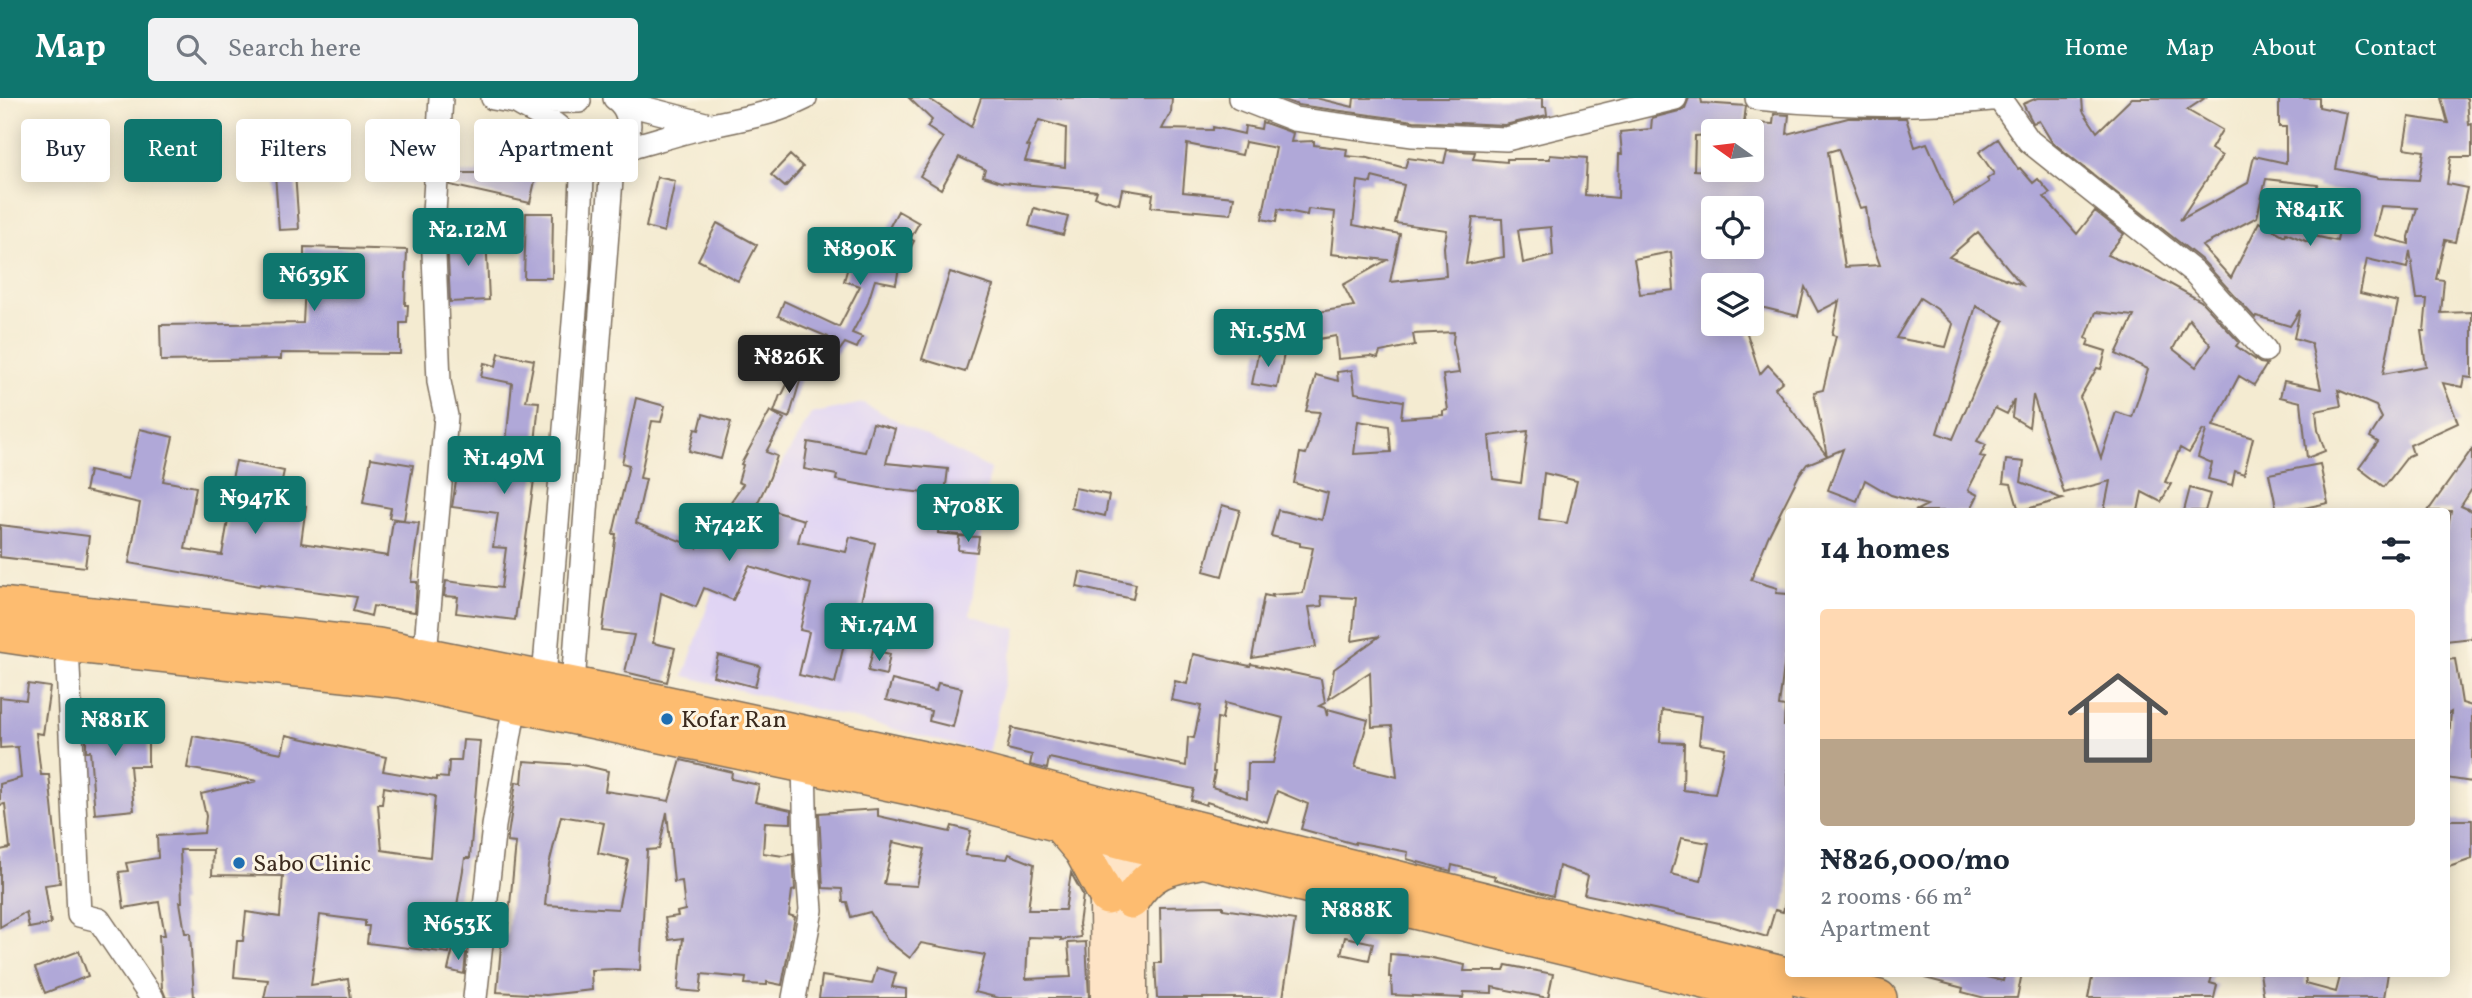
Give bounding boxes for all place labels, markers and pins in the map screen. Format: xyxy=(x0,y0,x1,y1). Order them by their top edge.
pin: ₦841K xyxy=(2261,188,2359,248)
pin: ₦2.12M xyxy=(411,208,525,268)
pin: ₦890K xyxy=(811,228,909,287)
pin: ₦639K xyxy=(265,254,363,313)
pin: ₦1.55M xyxy=(1211,310,1325,369)
pin: ₦826K xyxy=(740,336,838,395)
pin: ₦1.49M xyxy=(447,436,561,496)
pin: ₦947K xyxy=(206,476,304,536)
pin: ₦708K xyxy=(919,484,1017,544)
pin: ₦742K xyxy=(680,504,778,563)
pin: ₦1.74M xyxy=(822,603,936,663)
pin: ₦881K xyxy=(66,698,164,758)
place label: Kofar Ran xyxy=(681,704,787,738)
marker: Kofar Ran xyxy=(659,711,675,727)
place label: Sabo Clinic xyxy=(253,848,371,882)
marker: Sabo Clinic xyxy=(231,855,247,871)
pin: ₦888K xyxy=(1308,888,1406,948)
pin: ₦653K xyxy=(409,902,507,962)

